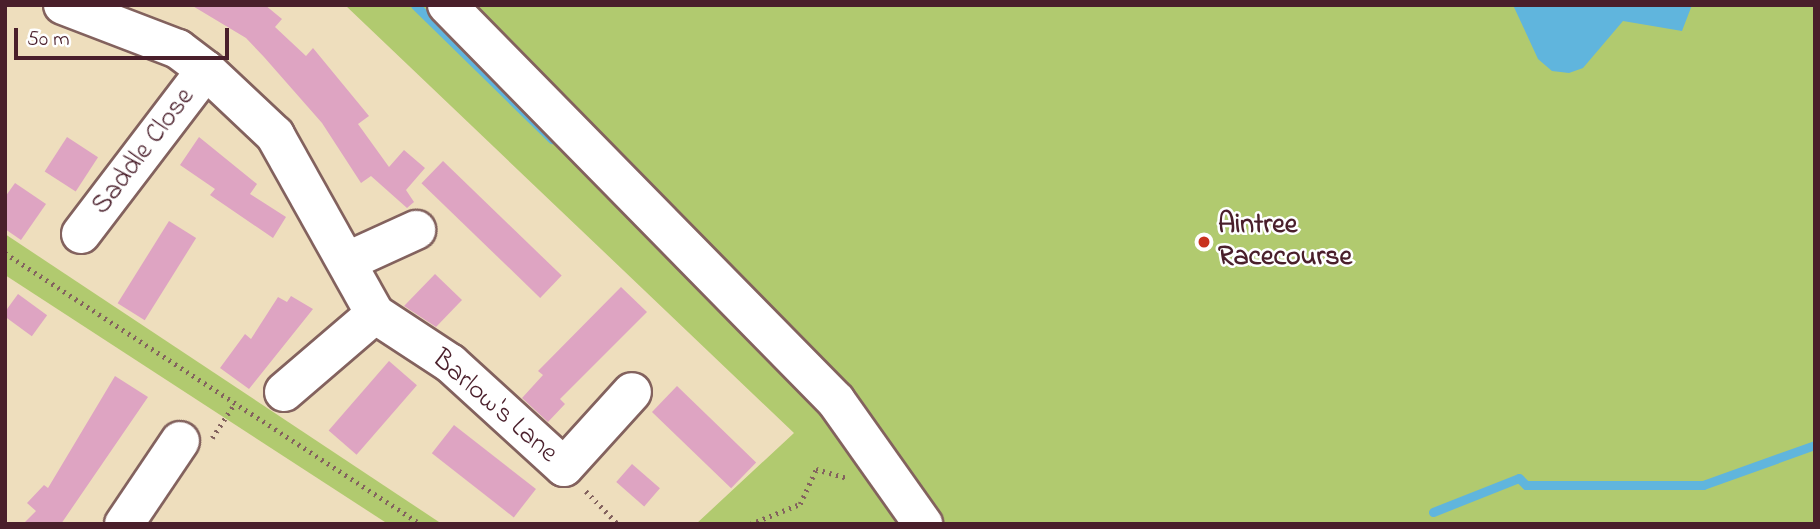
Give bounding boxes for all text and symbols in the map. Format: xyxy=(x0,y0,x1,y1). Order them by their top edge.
scale bar xyxy=(18,14,233,58)
text: 50 m xyxy=(27,25,70,55)
street label: Saddle Close xyxy=(85,82,203,222)
place label: Aintree Racecourse xyxy=(1218,209,1352,275)
marker: Aintree Racecourse xyxy=(1196,234,1212,250)
street label: Barlow's Lane xyxy=(424,343,564,471)

